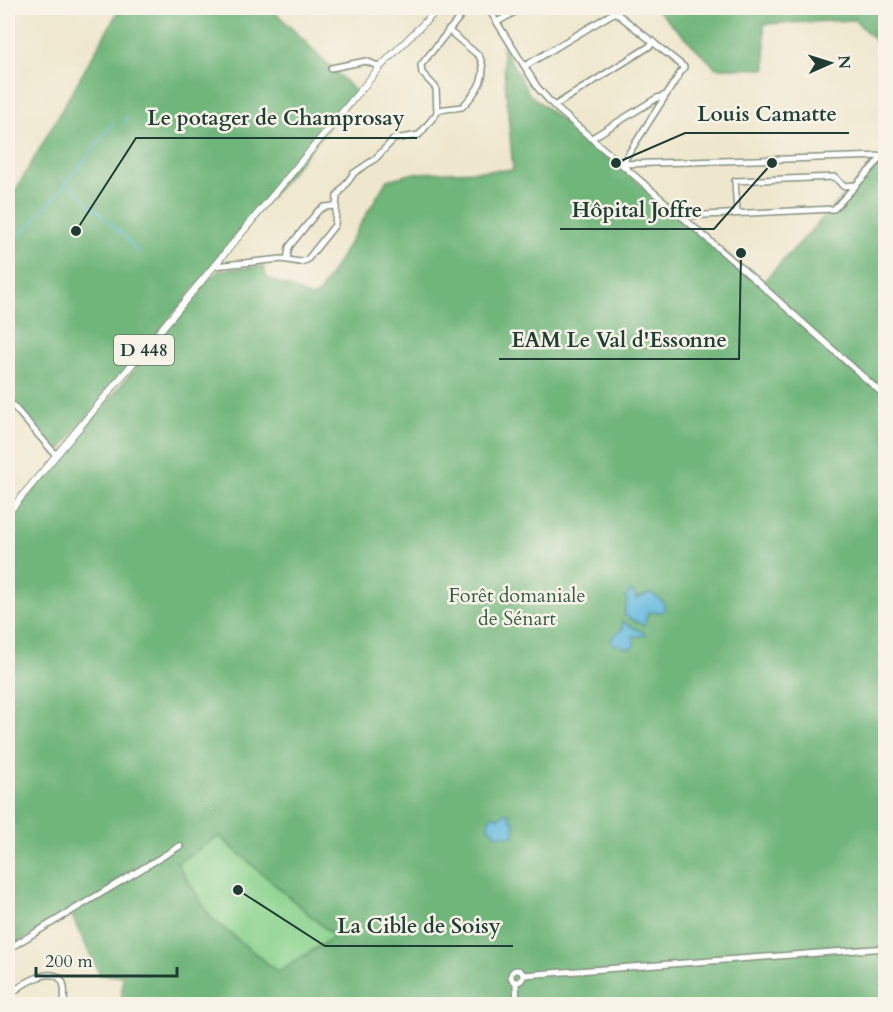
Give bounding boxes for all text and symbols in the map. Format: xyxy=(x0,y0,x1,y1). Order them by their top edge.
north arrow xyxy=(800,33,860,93)
text: N xyxy=(833,55,855,70)
callout: Louis Camatte xyxy=(685,94,849,133)
callout: Le potager de Champrosay xyxy=(136,99,417,138)
text: Louis Camatte xyxy=(697,100,837,129)
text: Le potager de Champrosay xyxy=(147,104,405,133)
callout: Hôpital Joffre xyxy=(560,190,714,229)
text: Hôpital Joffre xyxy=(572,196,702,225)
callout: EAM Le Val d'Essonne xyxy=(499,320,739,359)
text: EAM Le Val d'Essonne xyxy=(511,326,727,355)
road number: D 448 xyxy=(114,335,174,365)
park label: Forêt domaniale de Sénart xyxy=(448,582,586,632)
callout: La Cible de Soisy xyxy=(325,907,513,946)
text: La Cible de Soisy xyxy=(337,912,501,941)
scale bar xyxy=(36,940,177,978)
text: 200 m xyxy=(45,949,93,974)

